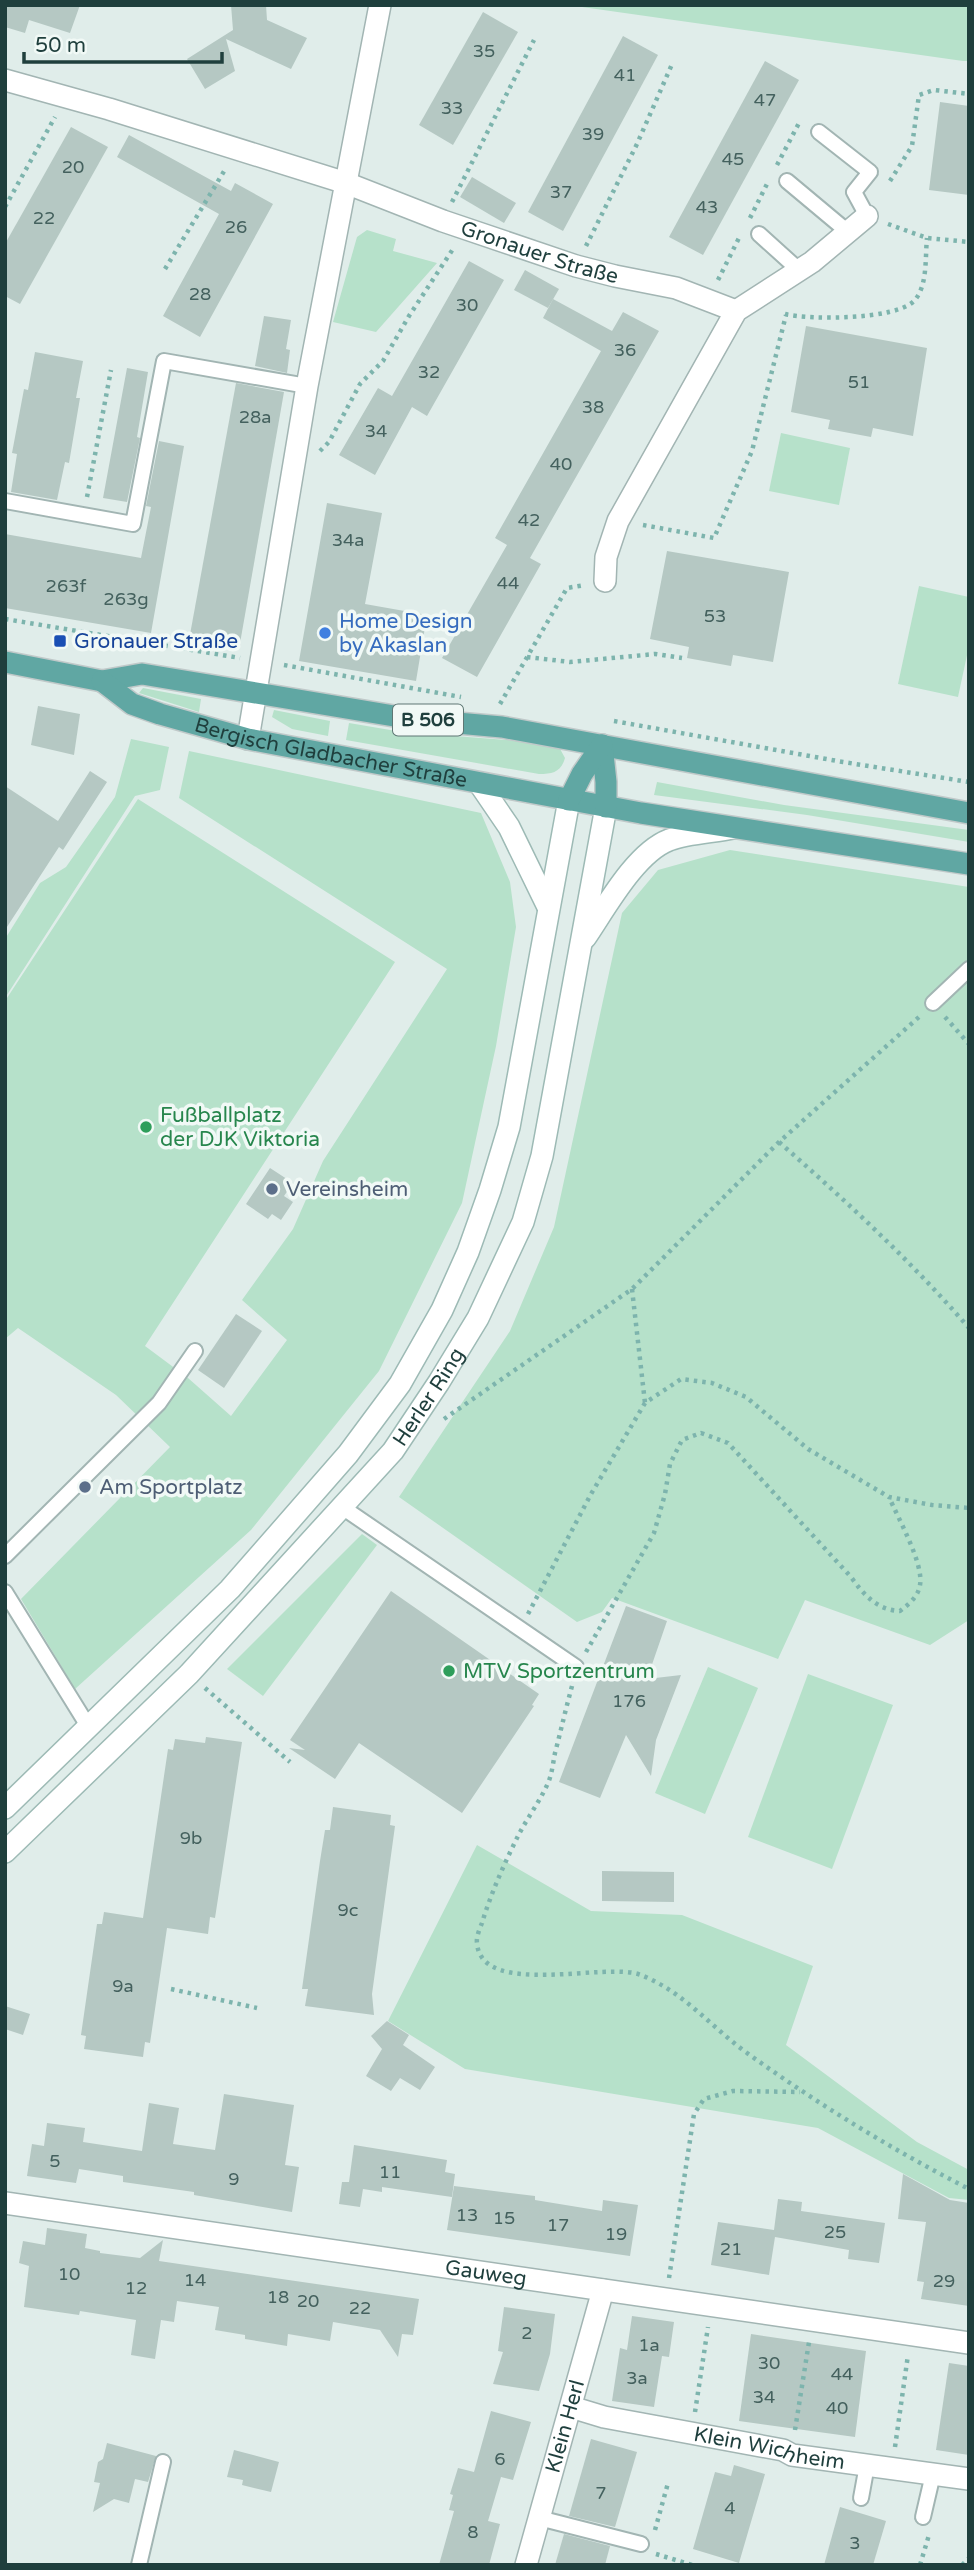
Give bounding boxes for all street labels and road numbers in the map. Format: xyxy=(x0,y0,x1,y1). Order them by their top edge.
street label: Gronauer Straße xyxy=(457,215,621,289)
road number: B 506 xyxy=(393,705,463,736)
street label: Bergisch Gladbacher Straße xyxy=(192,712,469,793)
street label: Herler Ring xyxy=(387,1343,469,1451)
street label: Gauweg xyxy=(444,2255,528,2291)
street label: Klein Herl xyxy=(540,2377,590,2476)
street label: Klein Wichheim xyxy=(692,2421,846,2475)

